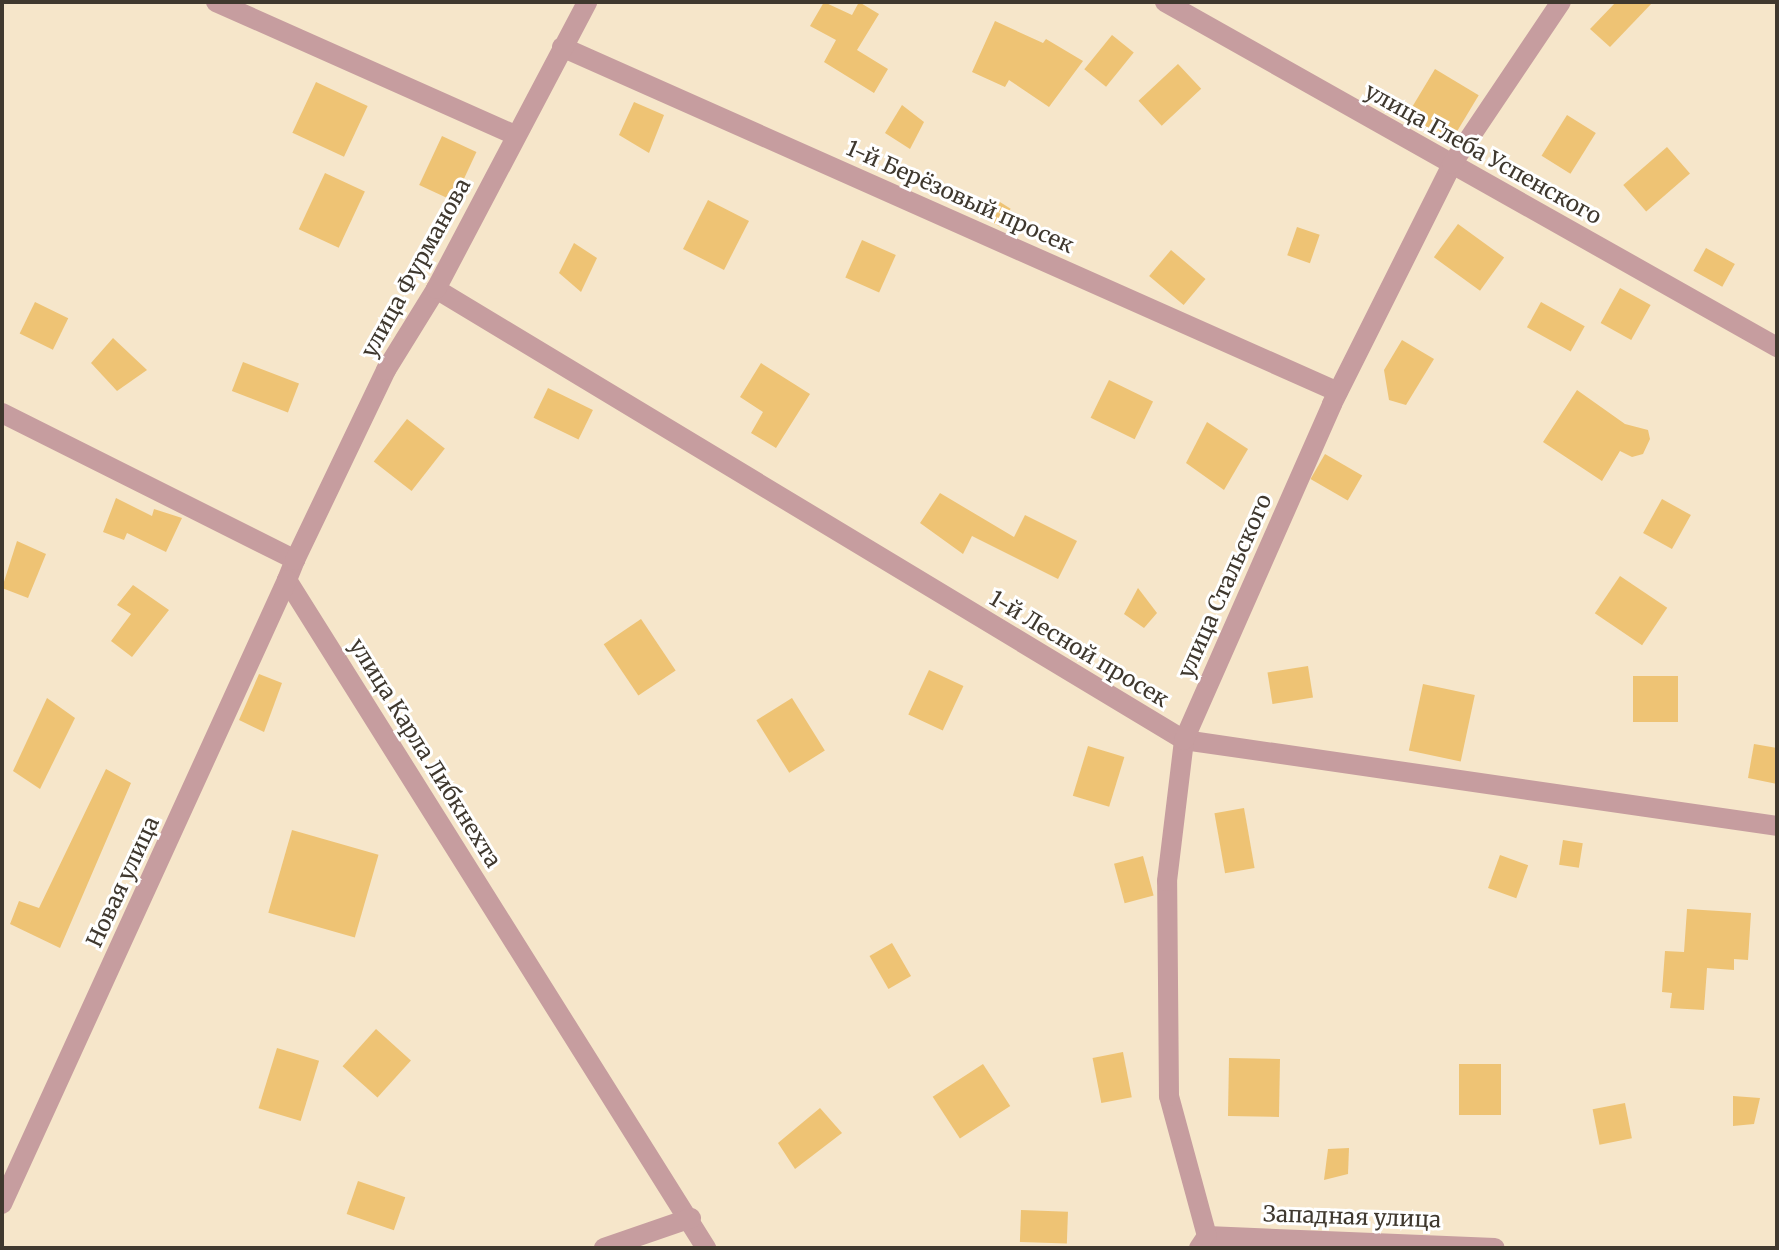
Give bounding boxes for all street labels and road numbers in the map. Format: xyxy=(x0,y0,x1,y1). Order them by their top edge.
street label: улица Глеба Успенского xyxy=(1360,78,1606,230)
street label: 1-й Берёзовый просек xyxy=(842,135,1078,259)
street label: улица Фурманова xyxy=(356,174,476,362)
street label: улица Стальского xyxy=(1173,490,1277,682)
street label: 1-й Лесной просек xyxy=(985,585,1173,713)
street label: улица Карла Либкнехта xyxy=(344,634,506,872)
street label: Новая улица xyxy=(81,812,165,952)
street label: Западная улица xyxy=(1263,1201,1441,1233)

